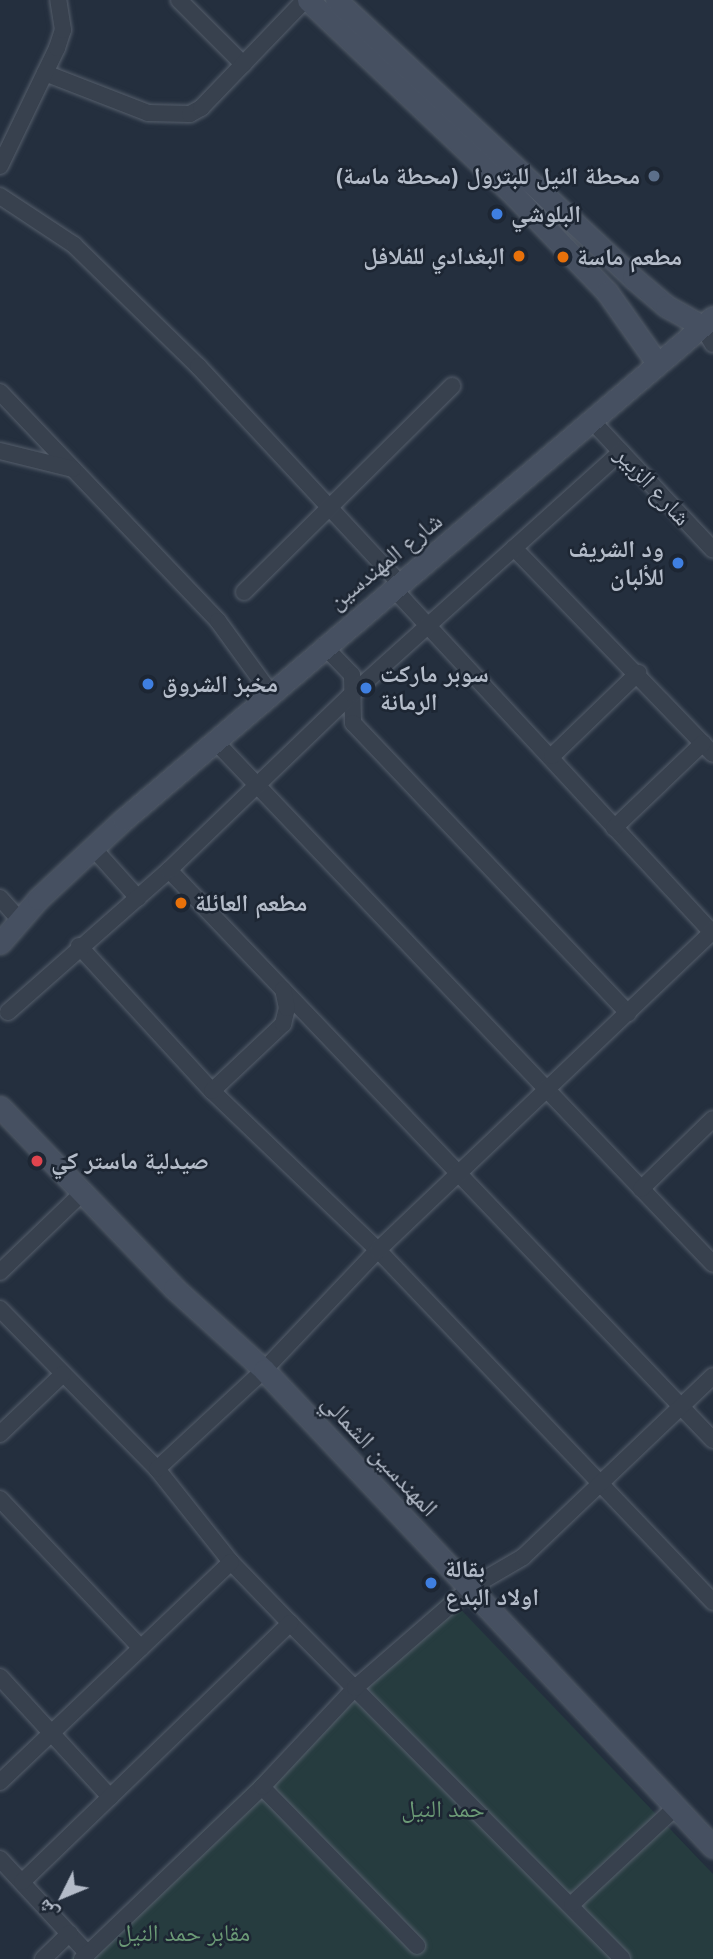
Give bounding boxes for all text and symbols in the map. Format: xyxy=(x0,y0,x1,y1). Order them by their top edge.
place label: محطة النيل للبترول (محطة ماسة) xyxy=(335,162,640,190)
marker: محطة النيل للبترول (محطة ماسة) xyxy=(646,168,662,184)
place label: البلوشي xyxy=(511,200,581,228)
marker: البلوشي xyxy=(489,206,505,222)
place label: البغدادي للفلافل xyxy=(363,242,505,270)
place label: مطعم ماسة xyxy=(577,243,682,271)
marker: البغدادي للفلافل xyxy=(511,248,527,264)
marker: مطعم ماسة xyxy=(555,249,571,265)
street label: شارع الزبير xyxy=(609,441,697,531)
street label: شارع المهندسين xyxy=(322,506,448,616)
place label: ود الشريف للألبان xyxy=(569,535,664,591)
marker: ود الشريف للألبان xyxy=(670,555,686,571)
place label: سوبر ماركت الرمانة xyxy=(380,660,489,716)
place label: مخبز الشروق xyxy=(162,670,278,698)
marker: مخبز الشروق xyxy=(140,676,156,692)
marker: سوبر ماركت الرمانة xyxy=(358,680,374,696)
place label: مطعم العائلة xyxy=(195,889,307,917)
marker: مطعم العائلة xyxy=(173,895,189,911)
place label: صيدلية ماستر كي xyxy=(51,1147,209,1175)
marker: صيدلية ماستر كي xyxy=(29,1153,45,1169)
street label: المهندسين الشمالي xyxy=(316,1388,444,1522)
place label: بقالة اولاد البدع xyxy=(445,1555,539,1611)
marker: بقالة اولاد البدع xyxy=(423,1575,439,1591)
park label: حمد النيل xyxy=(401,1795,485,1823)
north arrow xyxy=(28,1861,98,1931)
text: ش xyxy=(32,1895,63,1926)
park label: مقابر حمد النيل xyxy=(118,1919,250,1947)

